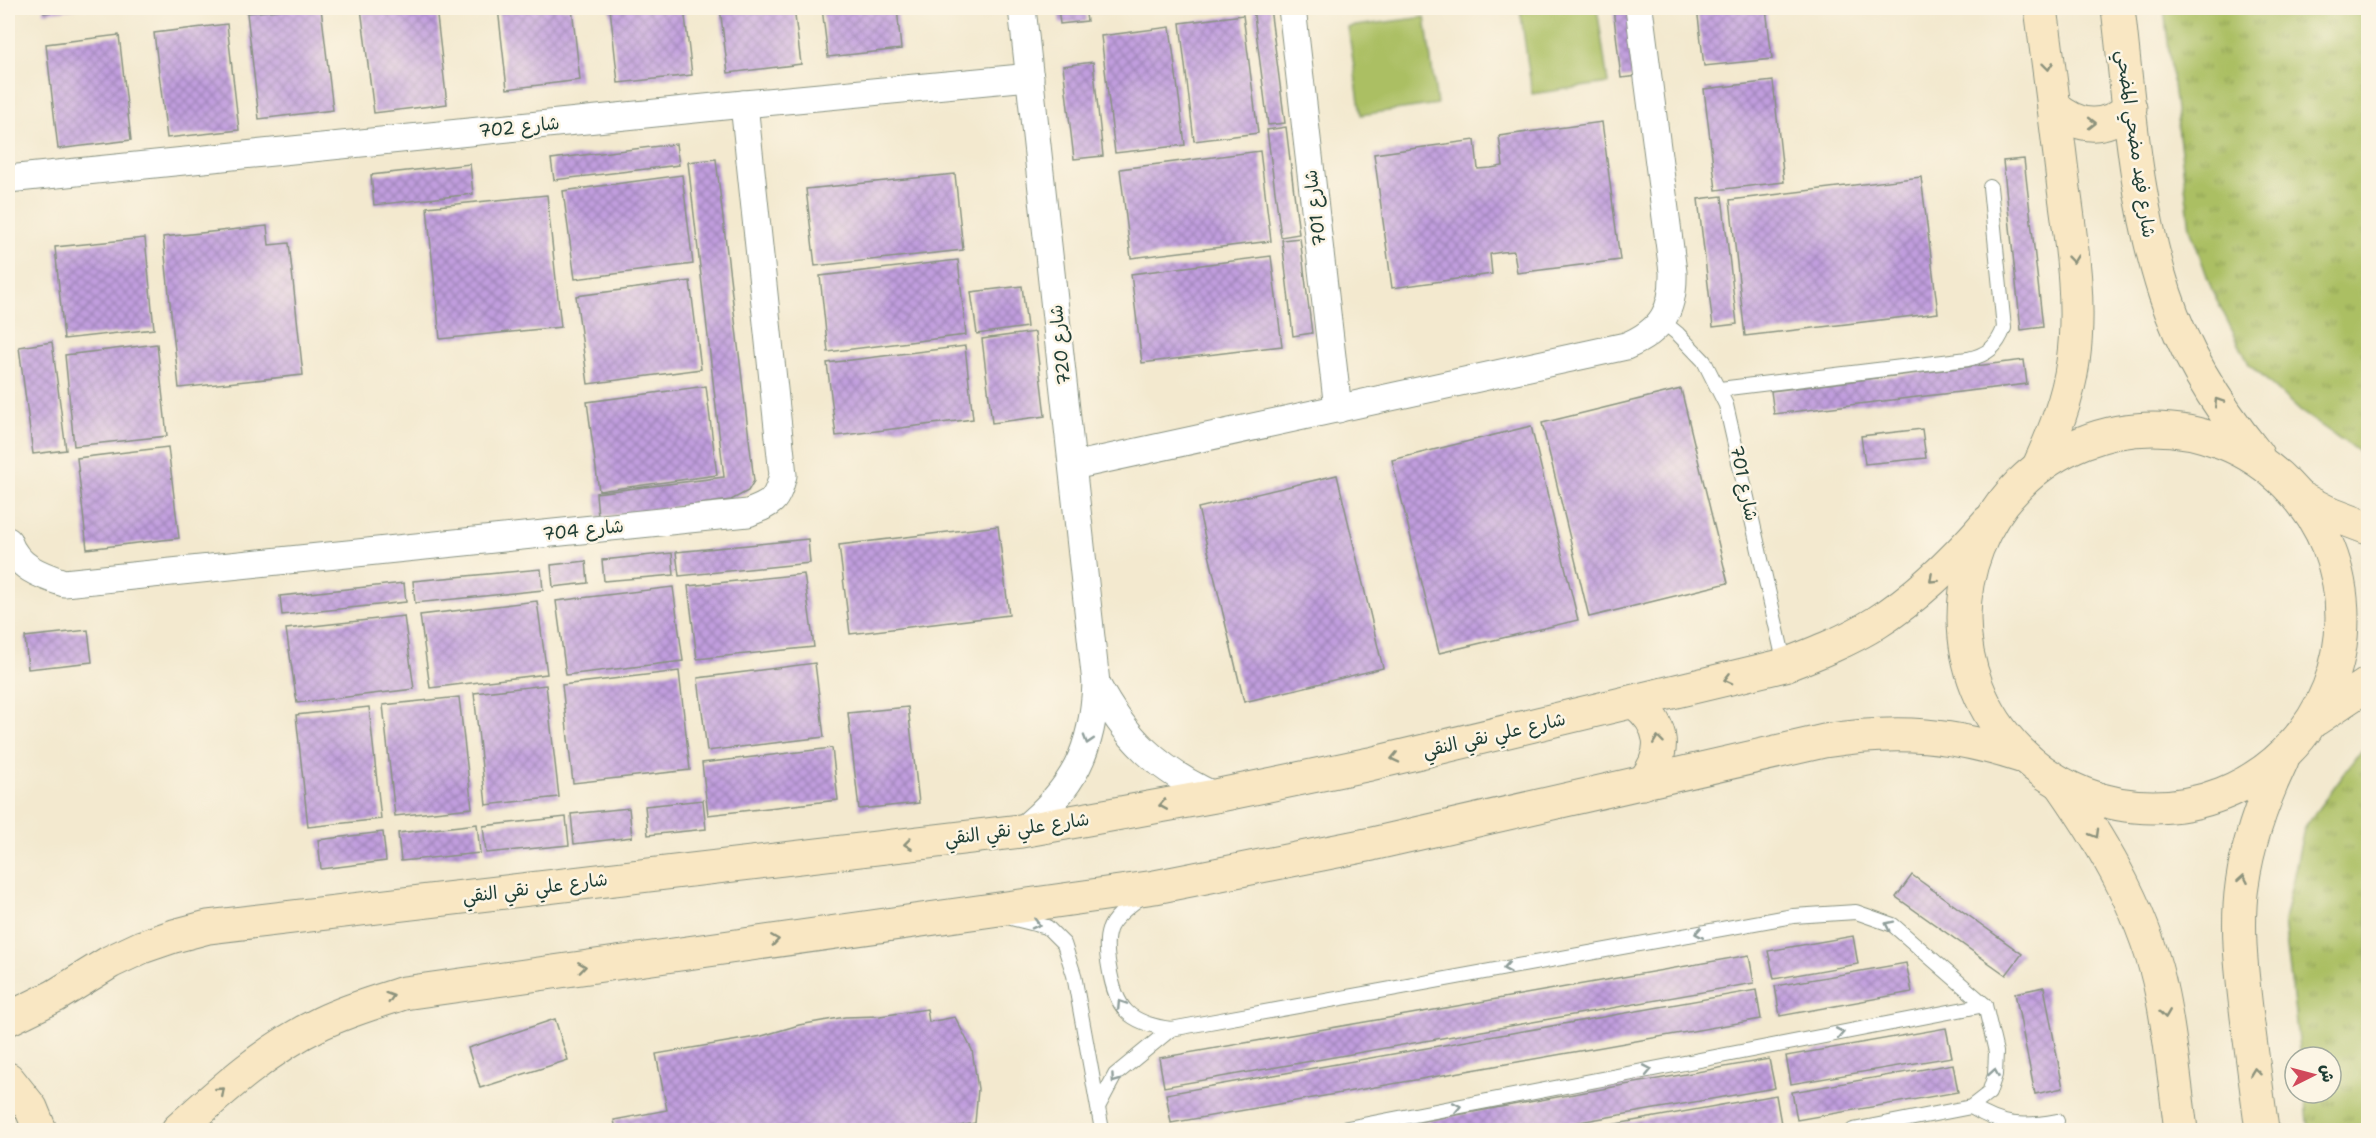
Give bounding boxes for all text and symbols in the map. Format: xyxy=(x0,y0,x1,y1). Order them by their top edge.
street label: شارع فهد مضحي المضحي xyxy=(2107,49,2161,240)
one-way arrow xyxy=(2042,61,2054,70)
street label: شارع 702 xyxy=(477,111,561,143)
one-way arrow xyxy=(2087,117,2096,129)
street label: شارع 701 xyxy=(1298,168,1332,248)
one-way arrow xyxy=(2066,254,2079,263)
street label: شارع 720 xyxy=(1044,304,1076,386)
one-way arrow xyxy=(2213,398,2225,408)
street label: شارع 701 xyxy=(1724,443,1764,523)
street label: شارع 704 xyxy=(541,514,625,546)
one-way arrow xyxy=(1929,572,1940,583)
one-way arrow xyxy=(1723,672,1733,685)
street label: شارع علي نقي النقي xyxy=(1420,707,1569,767)
one-way arrow xyxy=(1083,734,1095,745)
one-way arrow xyxy=(1653,736,1665,745)
one-way arrow xyxy=(1390,751,1400,764)
one-way arrow xyxy=(1158,798,1168,811)
street label: شارع علي نقي النقي xyxy=(943,807,1092,855)
one-way arrow xyxy=(2088,828,2099,838)
one-way arrow xyxy=(903,837,912,850)
street label: شارع علي نقي النقي xyxy=(461,867,609,913)
one-way arrow xyxy=(2237,874,2249,883)
one-way arrow xyxy=(1031,917,1041,930)
one-way arrow xyxy=(1885,920,1896,932)
one-way arrow xyxy=(1694,926,1704,939)
one-way arrow xyxy=(771,934,780,946)
one-way arrow xyxy=(578,961,587,973)
one-way arrow xyxy=(1502,961,1512,974)
one-way arrow xyxy=(384,992,395,1004)
one-way arrow xyxy=(1117,1000,1128,1011)
one-way arrow xyxy=(2158,1010,2170,1019)
one-way arrow xyxy=(1834,1027,1844,1040)
north arrow xyxy=(2283,1045,2343,1105)
one-way arrow xyxy=(1643,1064,1653,1077)
text: ش xyxy=(2316,1064,2339,1083)
one-way arrow xyxy=(2249,1068,2261,1077)
one-way arrow xyxy=(1987,1069,1999,1078)
one-way arrow xyxy=(1111,1072,1122,1083)
one-way arrow xyxy=(214,1087,225,1098)
one-way arrow xyxy=(1451,1101,1461,1114)

